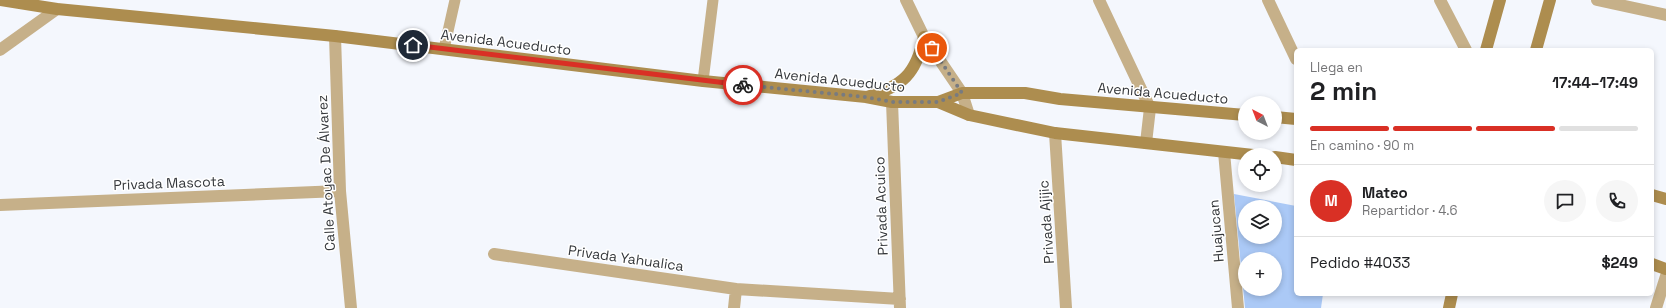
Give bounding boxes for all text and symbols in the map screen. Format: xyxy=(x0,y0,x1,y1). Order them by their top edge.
street label: Avenida Acueducto xyxy=(440,25,572,59)
pin xyxy=(396,28,430,62)
pin xyxy=(915,31,949,65)
icon: home xyxy=(402,34,424,56)
icon: bag xyxy=(921,37,943,59)
text: Llega en xyxy=(1310,59,1363,76)
street label: Avenida Acueducto xyxy=(774,64,906,96)
courier xyxy=(723,65,763,105)
text: 17:44–17:49 xyxy=(1552,73,1638,92)
icon: bike xyxy=(732,74,754,96)
text: 2 min xyxy=(1310,74,1377,108)
street label: Avenida Acueducto xyxy=(1097,78,1229,108)
street label: Calle Atoyac De Álvarez xyxy=(313,94,339,252)
north arrow xyxy=(1238,96,1282,140)
map controls xyxy=(1238,96,1282,296)
text: En camino · 90 m xyxy=(1310,137,1414,154)
button: locate xyxy=(1238,148,1282,192)
street label: Privada Acuico xyxy=(870,156,892,256)
street label: Privada Mascota xyxy=(113,172,225,194)
street label: Privada Ajijic xyxy=(1034,180,1058,264)
button: chat xyxy=(1544,180,1586,222)
button: phone xyxy=(1596,180,1638,222)
text: Mateo xyxy=(1362,183,1408,202)
text: M xyxy=(1324,191,1338,210)
street label: Huajucan xyxy=(1204,199,1228,263)
button: layers xyxy=(1238,200,1282,244)
text: Repartidor · 4.6 xyxy=(1362,202,1458,219)
street label: Privada Yahualica xyxy=(567,241,685,275)
button: + xyxy=(1238,252,1282,296)
text: Pedido #4033 xyxy=(1310,253,1410,272)
text: $249 xyxy=(1601,253,1638,272)

